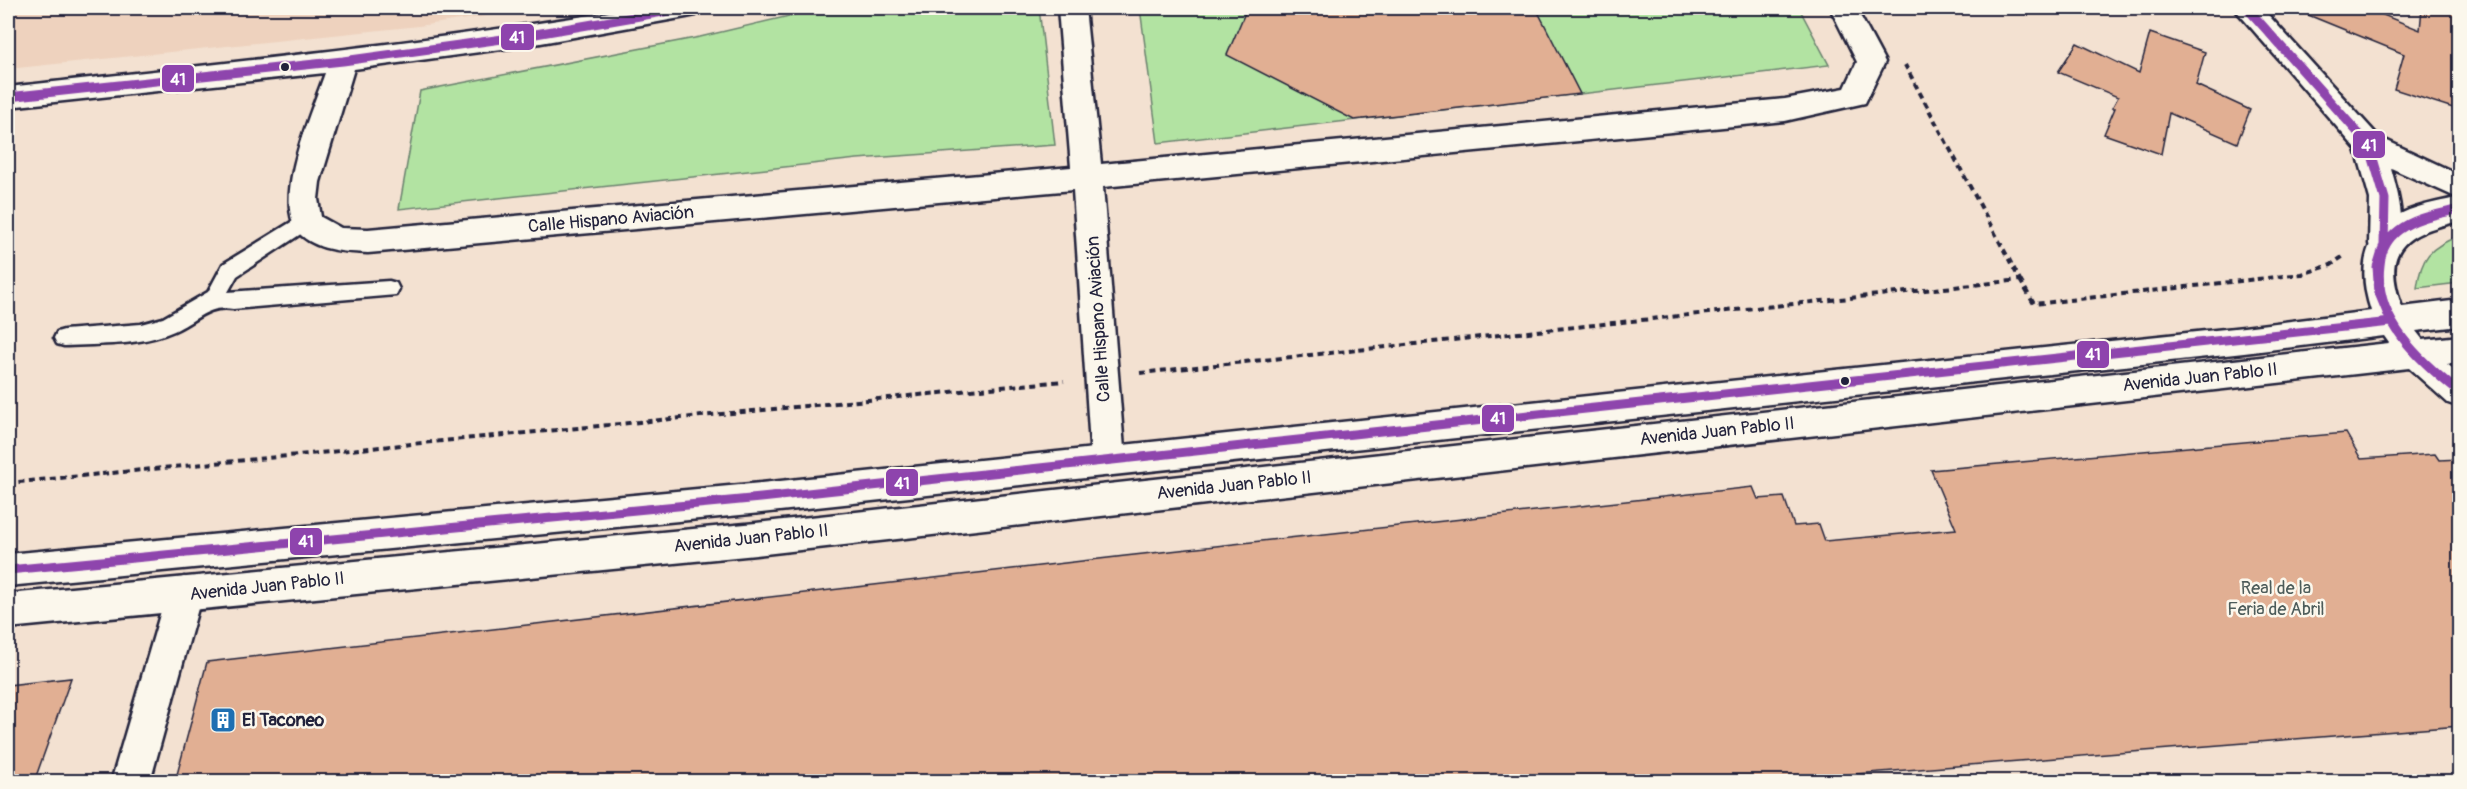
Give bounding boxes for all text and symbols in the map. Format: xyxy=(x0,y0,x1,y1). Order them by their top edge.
line badge: 41 xyxy=(500,23,535,51)
text: 41 xyxy=(509,28,525,48)
unlabelled marker xyxy=(279,61,291,73)
line badge: 41 xyxy=(161,64,195,93)
text: 41 xyxy=(170,70,186,90)
line badge: 41 xyxy=(2352,130,2386,159)
text: 41 xyxy=(2361,136,2377,156)
street label: Calle Hispano Aviación xyxy=(527,201,695,238)
street label: Calle Hispano Aviación xyxy=(1081,235,1116,403)
line badge: 41 xyxy=(2076,340,2110,369)
text: 41 xyxy=(2085,345,2101,365)
street label: Avenida Juan Pablo II xyxy=(2121,358,2279,397)
unlabelled marker xyxy=(1839,375,1851,387)
line badge: 41 xyxy=(1481,404,1515,433)
text: 41 xyxy=(1490,409,1506,429)
street label: Avenida Juan Pablo II xyxy=(1638,412,1796,451)
street label: Avenida Juan Pablo II xyxy=(1155,466,1313,505)
line badge: 41 xyxy=(885,468,919,497)
text: 41 xyxy=(894,474,910,494)
street label: Avenida Juan Pablo II xyxy=(672,519,830,558)
line badge: 41 xyxy=(289,527,323,556)
text: 41 xyxy=(298,532,314,552)
street label: Avenida Juan Pablo II xyxy=(188,567,346,606)
park label: Real de la Feria de Abril xyxy=(2227,577,2325,621)
building icon: El Taconeo xyxy=(208,705,238,735)
place label: El Taconeo xyxy=(242,709,325,732)

